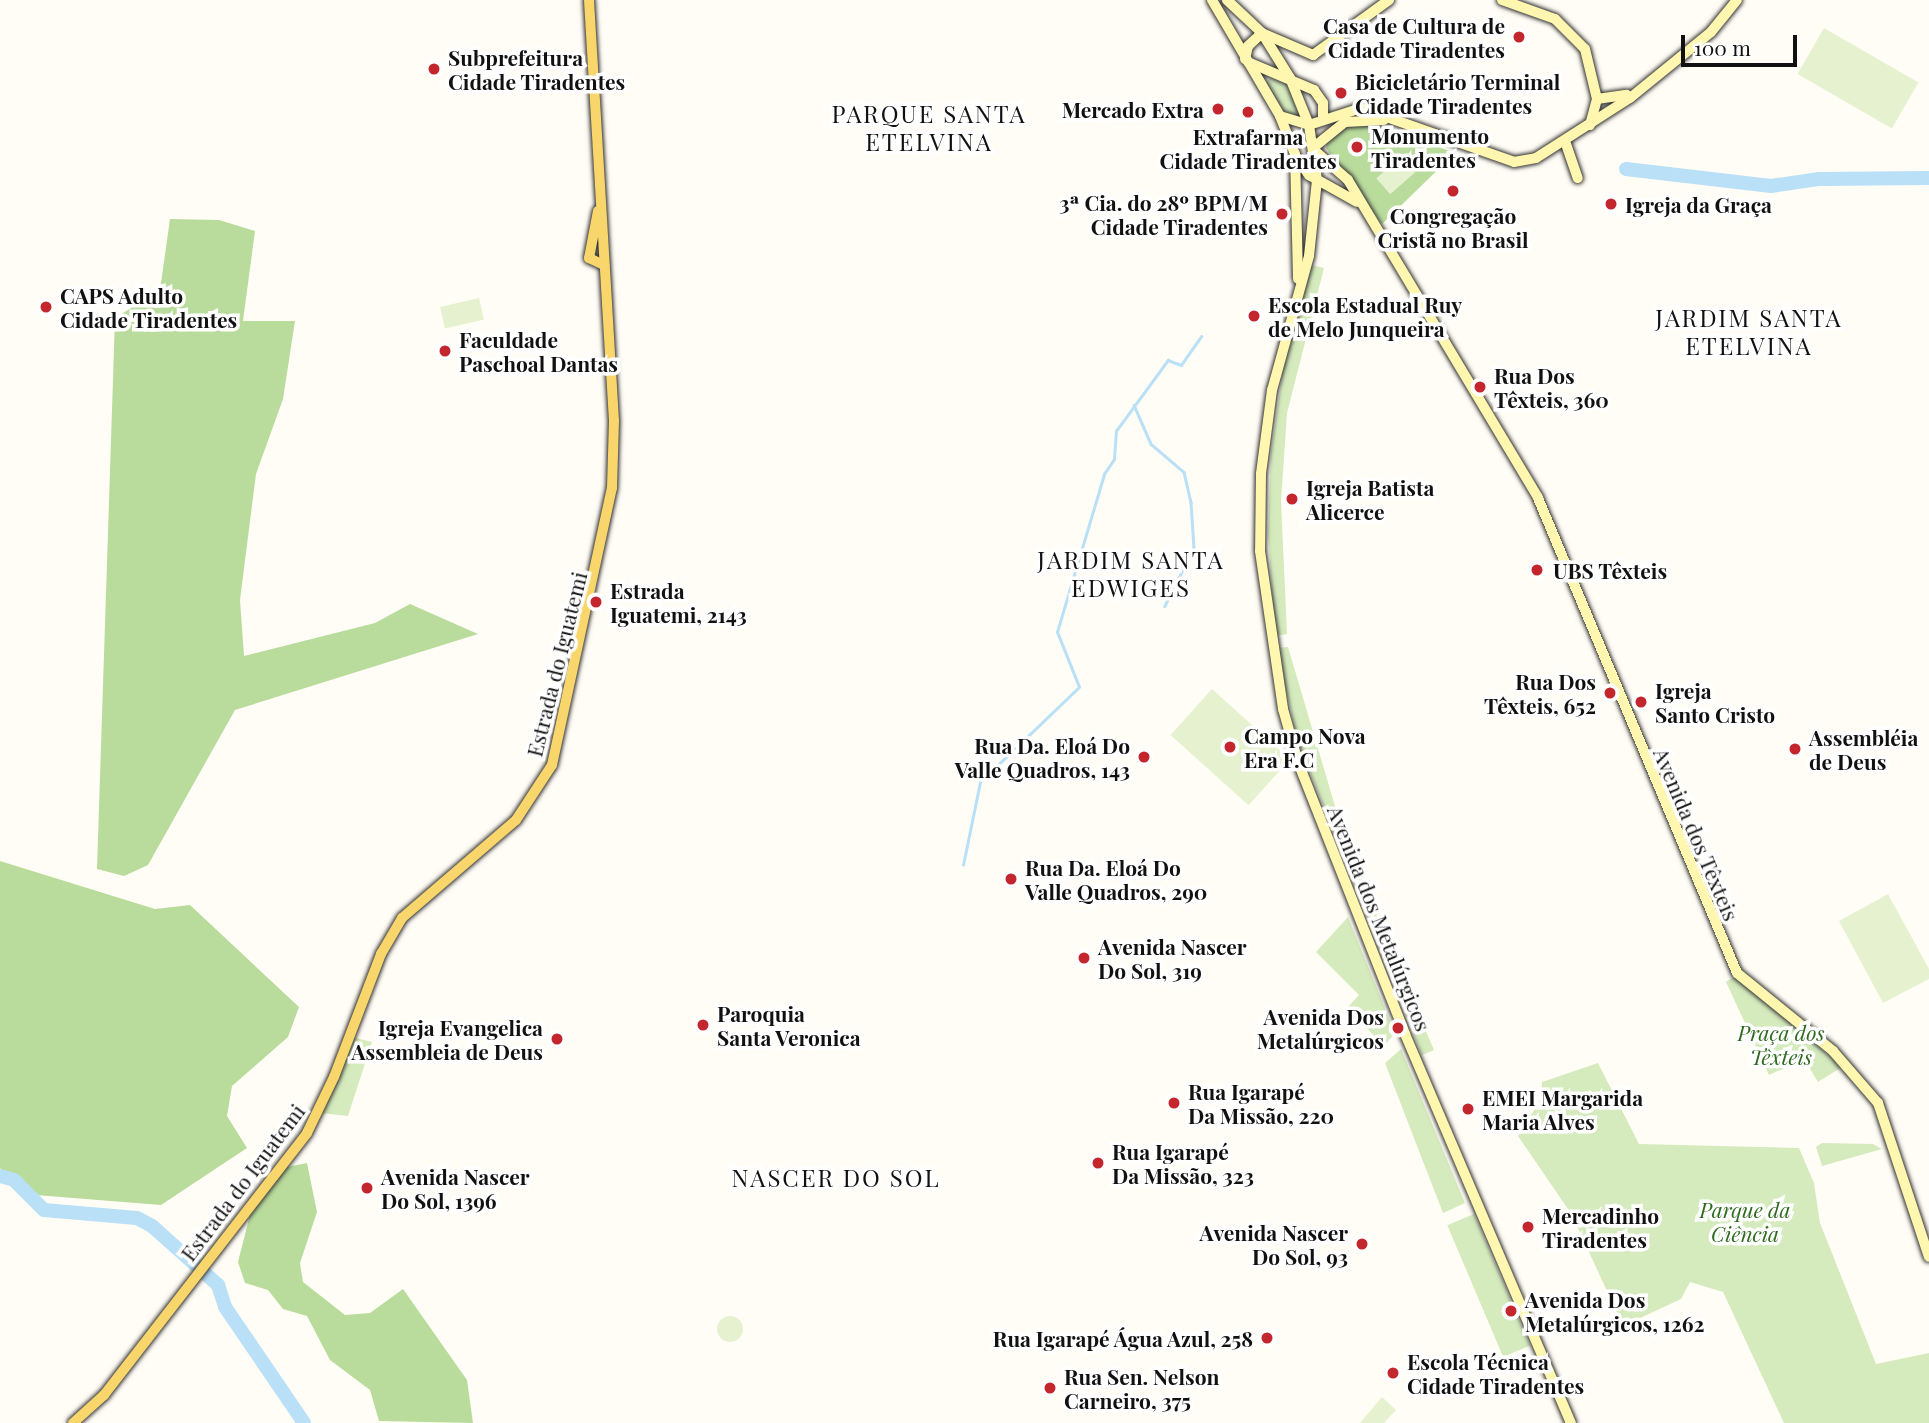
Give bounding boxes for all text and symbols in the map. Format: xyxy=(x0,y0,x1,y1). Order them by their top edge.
place label: Casa de Cultura de Cidade Tiradentes xyxy=(1323,12,1505,62)
scale bar xyxy=(1684,21,1800,65)
marker: Casa de Cultura de Cidade Tiradentes xyxy=(1511,29,1527,45)
text: 100 m xyxy=(1694,33,1751,61)
place label: Subprefeitura Cidade Tiradentes xyxy=(448,44,626,94)
marker: Subprefeitura Cidade Tiradentes xyxy=(426,61,442,77)
place label: Bicicletário Terminal Cidade Tiradentes xyxy=(1355,68,1561,118)
marker: Bicicletário Terminal Cidade Tiradentes xyxy=(1333,85,1349,101)
place label: Mercado Extra xyxy=(1062,96,1204,122)
district label: PARQUE SANTA ETELVINA xyxy=(833,100,1025,156)
marker: Mercado Extra xyxy=(1210,101,1226,117)
marker: Extrafarma Cidade Tiradentes xyxy=(1240,104,1256,120)
place label: Monumento Tiradentes xyxy=(1371,122,1489,172)
place label: Extrafarma Cidade Tiradentes xyxy=(1159,123,1337,173)
marker: Monumento Tiradentes xyxy=(1349,139,1365,155)
marker: Congregação Cristã no Brasil xyxy=(1445,183,1461,199)
place label: 3ª Cia. do 28º BPM/M Cidade Tiradentes xyxy=(1059,189,1268,239)
place label: Igreja da Graça xyxy=(1625,191,1772,217)
marker: Igreja da Graça xyxy=(1603,196,1619,212)
place label: Congregação Cristã no Brasil xyxy=(1377,202,1529,252)
marker: 3ª Cia. do 28º BPM/M Cidade Tiradentes xyxy=(1274,206,1290,222)
place label: CAPS Adulto Cidade Tiradentes xyxy=(60,282,238,332)
place label: Escola Estadual Ruy de Melo Junqueira xyxy=(1268,291,1462,341)
marker: CAPS Adulto Cidade Tiradentes xyxy=(38,299,54,315)
district label: JARDIM SANTA ETELVINA xyxy=(1657,304,1841,360)
marker: Escola Estadual Ruy de Melo Junqueira xyxy=(1246,308,1262,324)
place label: Faculdade Paschoal Dantas xyxy=(459,326,618,376)
marker: Faculdade Paschoal Dantas xyxy=(437,343,453,359)
place label: Rua Dos Têxteis, 360 xyxy=(1494,362,1609,412)
marker: Rua Dos Têxteis, 360 xyxy=(1472,379,1488,395)
place label: Igreja Batista Alicerce xyxy=(1306,474,1434,524)
marker: Igreja Batista Alicerce xyxy=(1284,491,1300,507)
district label: JARDIM SANTA EDWIGES xyxy=(1039,546,1223,602)
place label: UBS Têxteis xyxy=(1553,557,1668,583)
marker: UBS Têxteis xyxy=(1527,560,1547,580)
street label: Estrada do Iguatemi xyxy=(521,569,591,759)
place label: Estrada Iguatemi, 2143 xyxy=(610,577,747,627)
marker: Estrada Iguatemi, 2143 xyxy=(588,594,604,610)
place label: Rua Dos Têxteis, 652 xyxy=(1484,668,1596,718)
place label: Igreja Santo Cristo xyxy=(1655,677,1775,727)
marker: Rua Dos Têxteis, 652 xyxy=(1602,685,1618,701)
marker: Igreja Santo Cristo xyxy=(1633,694,1649,710)
place label: Campo Nova Era F.C xyxy=(1244,722,1366,772)
place label: Assembléia de Deus xyxy=(1809,724,1918,774)
place label: Rua Da. Eloá Do Valle Quadros, 143 xyxy=(955,732,1130,782)
marker: Campo Nova Era F.C xyxy=(1222,739,1238,755)
marker: Assembléia de Deus xyxy=(1787,741,1803,757)
street label: Avenida dos Têxteis xyxy=(1649,744,1745,924)
marker: Rua Da. Eloá Do Valle Quadros, 143 xyxy=(1136,749,1152,765)
street label: Avenida dos Metalúrgicos xyxy=(1323,801,1437,1035)
place label: Rua Da. Eloá Do Valle Quadros, 290 xyxy=(1025,854,1207,904)
marker: Rua Da. Eloá Do Valle Quadros, 290 xyxy=(1003,871,1019,887)
place label: Avenida Nascer Do Sol, 319 xyxy=(1098,933,1247,983)
marker: Avenida Nascer Do Sol, 319 xyxy=(1076,950,1092,966)
place label: Paroquia Santa Veronica xyxy=(717,1000,861,1050)
place label: Avenida Dos Metalúrgicos xyxy=(1257,1003,1384,1053)
place label: Igreja Evangelica Assembleia de Deus xyxy=(351,1014,543,1064)
marker: Paroquia Santa Veronica xyxy=(695,1017,711,1033)
park label: Praça dos Têxteis xyxy=(1738,1019,1824,1069)
marker: Avenida Dos Metalúrgicos xyxy=(1390,1020,1406,1036)
marker: Igreja Evangelica Assembleia de Deus xyxy=(549,1031,565,1047)
place label: Rua Igarapé Da Missão, 220 xyxy=(1188,1078,1334,1128)
place label: EMEI Margarida Maria Alves xyxy=(1482,1084,1643,1134)
marker: Rua Igarapé Da Missão, 220 xyxy=(1166,1095,1182,1111)
street label: Estrada do Iguatemi xyxy=(175,1099,309,1265)
marker: EMEI Margarida Maria Alves xyxy=(1460,1101,1476,1117)
place label: Rua Igarapé Da Missão, 323 xyxy=(1112,1138,1254,1188)
marker: Rua Igarapé Da Missão, 323 xyxy=(1090,1155,1106,1171)
place label: Avenida Nascer Do Sol, 1396 xyxy=(381,1163,530,1213)
district label: NASCER DO SOL xyxy=(733,1164,939,1192)
marker: Avenida Nascer Do Sol, 1396 xyxy=(359,1180,375,1196)
park label: Parque da Ciência xyxy=(1700,1196,1790,1246)
place label: Mercadinho Tiradentes xyxy=(1542,1202,1659,1252)
place label: Avenida Nascer Do Sol, 93 xyxy=(1199,1219,1348,1269)
marker: Mercadinho Tiradentes xyxy=(1520,1219,1536,1235)
marker: Avenida Nascer Do Sol, 93 xyxy=(1354,1236,1370,1252)
place label: Avenida Dos Metalúrgicos, 1262 xyxy=(1525,1286,1705,1336)
marker: Avenida Dos Metalúrgicos, 1262 xyxy=(1503,1303,1519,1319)
place label: Rua Igarapé Água Azul, 258 xyxy=(991,1325,1253,1351)
marker: Rua Igarapé Água Azul, 258 xyxy=(1259,1330,1275,1346)
place label: Escola Técnica Cidade Tiradentes xyxy=(1407,1348,1585,1398)
place label: Rua Sen. Nelson Carneiro, 375 xyxy=(1064,1363,1220,1413)
marker: Escola Técnica Cidade Tiradentes xyxy=(1385,1365,1401,1381)
marker: Rua Sen. Nelson Carneiro, 375 xyxy=(1042,1380,1058,1396)

